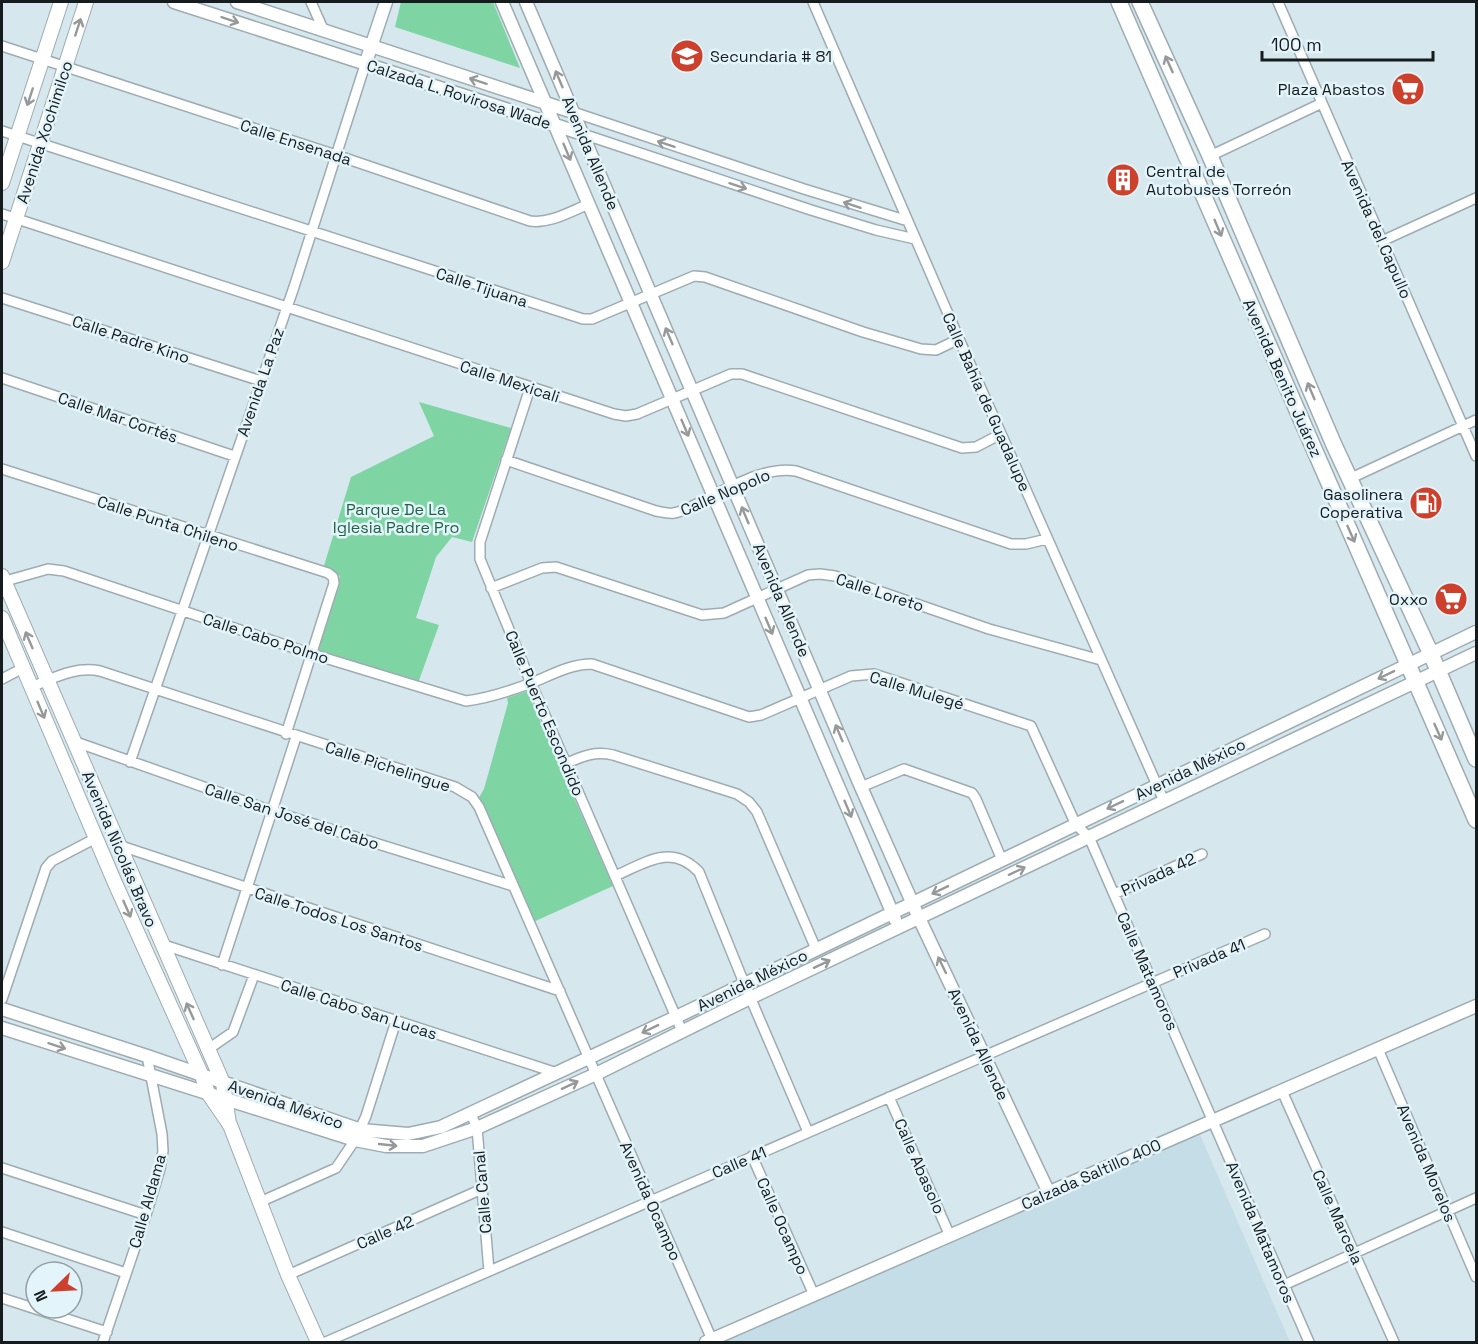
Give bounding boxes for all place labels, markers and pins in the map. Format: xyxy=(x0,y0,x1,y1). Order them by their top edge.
school or university icon: Secundaria # 81 xyxy=(669,38,705,74)
place label: Secundaria # 81 xyxy=(710,46,832,67)
supermarket icon: Plaza Abastos xyxy=(1390,71,1426,107)
place label: Plaza Abastos xyxy=(1278,79,1385,100)
place label: Central de Autobuses Torreón xyxy=(1146,161,1292,200)
building icon: Central de Autobuses Torreón xyxy=(1105,162,1141,198)
place label: Gasolinera Coperativa xyxy=(1320,484,1403,523)
fuel station icon: Gasolinera Coperativa xyxy=(1408,485,1444,521)
supermarket icon: Oxxo xyxy=(1433,581,1469,617)
place label: Oxxo xyxy=(1389,589,1428,610)

